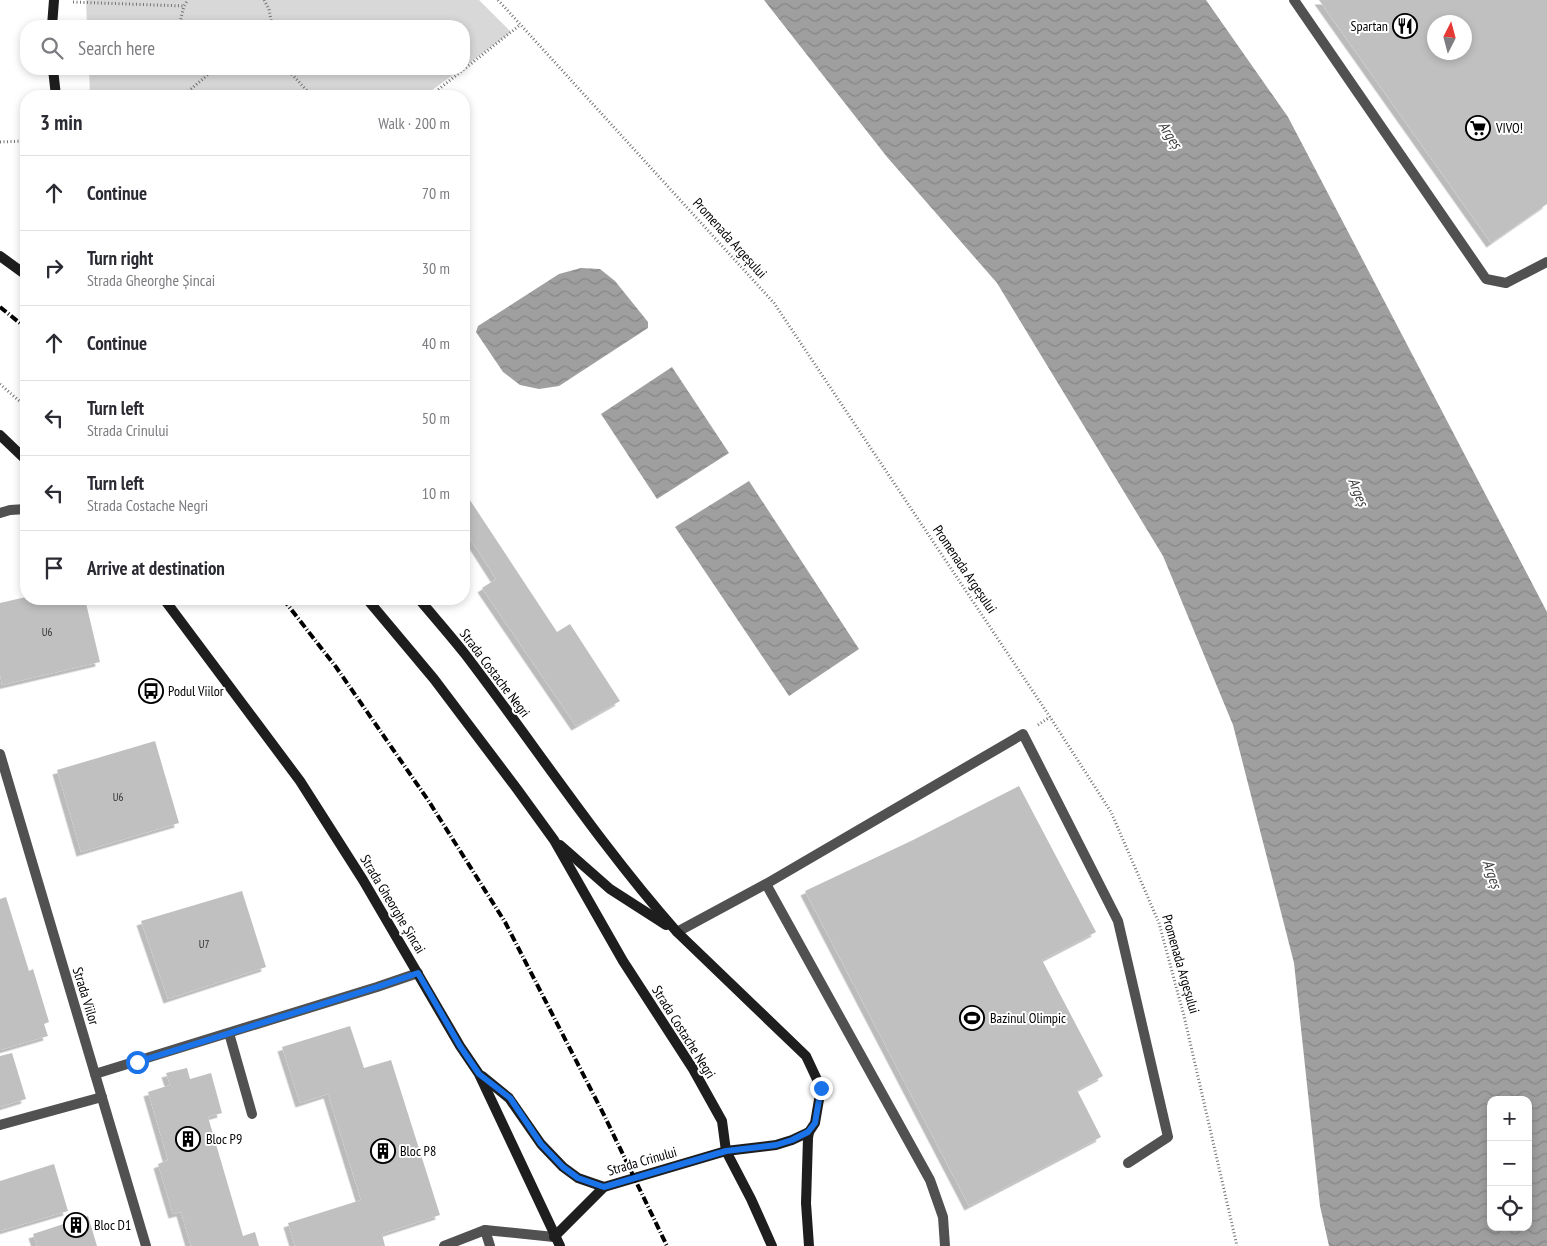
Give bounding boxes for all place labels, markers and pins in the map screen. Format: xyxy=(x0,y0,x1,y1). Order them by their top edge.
restaurant icon: Spartan xyxy=(1392,13,1418,39)
place label: Spartan xyxy=(1351,17,1388,35)
supermarket icon: VIVO! xyxy=(1465,115,1491,141)
place label: VIVO! xyxy=(1495,119,1523,137)
bus stop icon: Podul Viilor xyxy=(138,678,164,704)
place label: Podul Viilor xyxy=(168,682,224,700)
sports icon: Bazinul Olimpic xyxy=(959,1005,985,1031)
place label: Bazinul Olimpic xyxy=(990,1009,1066,1027)
building icon: Bloc P9 xyxy=(175,1126,201,1152)
place label: Bloc P9 xyxy=(206,1130,242,1148)
building icon: Bloc P8 xyxy=(370,1138,396,1164)
place label: Bloc P8 xyxy=(400,1142,436,1160)
building icon: Bloc D1 xyxy=(63,1212,89,1238)
place label: Bloc D1 xyxy=(94,1216,131,1234)

